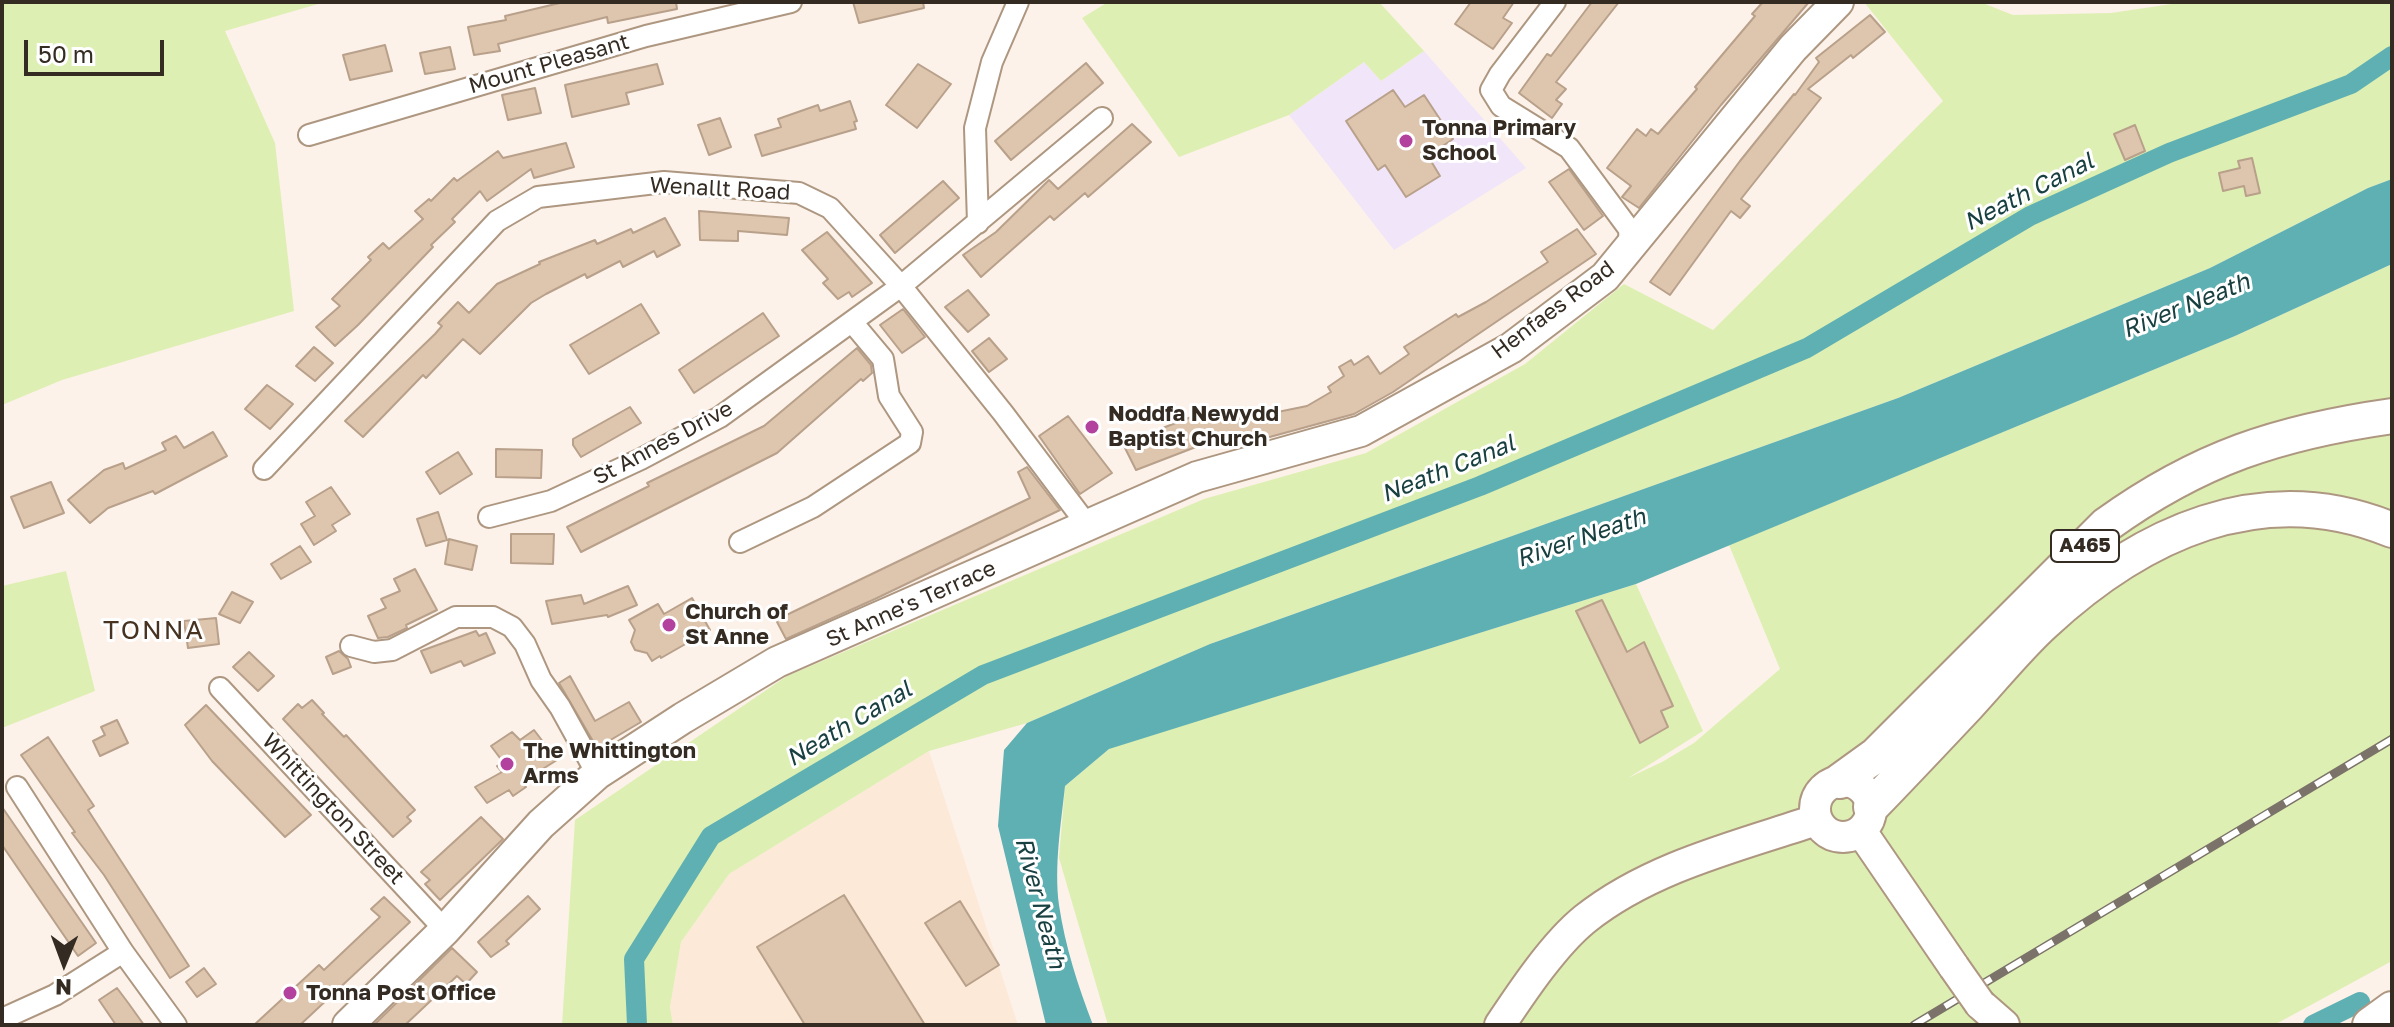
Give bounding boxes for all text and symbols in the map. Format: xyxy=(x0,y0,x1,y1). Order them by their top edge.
scale bar xyxy=(28,24,168,74)
street label: Mount Pleasant xyxy=(466,28,632,100)
text: 50 m xyxy=(38,39,94,68)
place label: Tonna Primary School xyxy=(1422,115,1576,166)
marker: Tonna Primary School xyxy=(1397,132,1415,150)
water label: Neath Canal xyxy=(1959,147,2099,237)
street label: Wenallt Road xyxy=(649,172,791,206)
street label: Henfaes Road xyxy=(1486,255,1620,365)
water label: River Neath xyxy=(2118,267,2254,345)
street label: St Annes Drive xyxy=(589,395,737,491)
place label: Noddfa Newydd Baptist Church xyxy=(1108,401,1279,452)
marker: Noddfa Newydd Baptist Church xyxy=(1083,418,1101,436)
water label: Neath Canal xyxy=(1377,429,1519,509)
water label: River Neath xyxy=(1513,502,1649,574)
road number: A465 xyxy=(2051,530,2119,562)
street label: St Anne's Terrace xyxy=(822,555,1000,653)
place label: Church of St Anne xyxy=(685,599,788,650)
district label: TONNA xyxy=(103,615,205,647)
marker: Church of St Anne xyxy=(660,616,678,634)
water label: Neath Canal xyxy=(781,675,917,773)
street label: Whittington Street xyxy=(256,728,410,890)
place label: The Whittington Arms xyxy=(523,738,696,790)
marker: The Whittington Arms xyxy=(498,755,516,773)
water label: River Neath xyxy=(1009,834,1071,972)
north arrow xyxy=(24,923,104,1003)
text: N xyxy=(55,974,72,1001)
place label: Tonna Post Office xyxy=(306,980,496,1006)
marker: Tonna Post Office xyxy=(281,984,299,1002)

